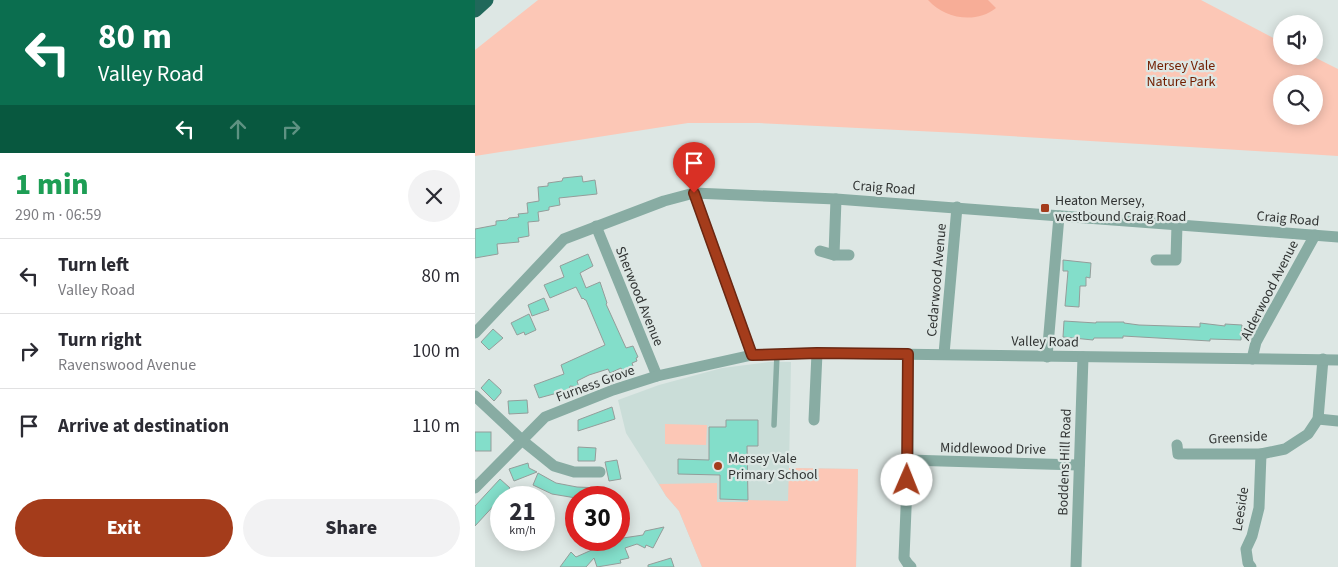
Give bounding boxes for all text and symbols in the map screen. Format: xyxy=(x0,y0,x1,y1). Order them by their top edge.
text: 80 m xyxy=(98,12,172,62)
map controls xyxy=(1273,15,1323,125)
button: sound xyxy=(1273,15,1323,65)
icon: left xyxy=(15,20,80,85)
park label: Mersey Vale Nature Park xyxy=(1147,56,1216,92)
text: Valley Road xyxy=(98,58,204,90)
button: search xyxy=(1273,75,1323,125)
icon: left xyxy=(171,115,199,143)
icon: ahead xyxy=(224,115,252,143)
icon: right xyxy=(277,115,305,143)
pin xyxy=(673,142,715,193)
icon: arrive xyxy=(680,149,708,177)
text: 1 min xyxy=(15,163,89,206)
button: close xyxy=(408,170,460,222)
street label: Craig Road xyxy=(852,176,916,200)
place label: Heaton Mersey, westbound Craig Road xyxy=(1055,191,1186,227)
marker: Heaton Mersey, westbound Craig Road xyxy=(1039,202,1051,214)
text: 290 m · 06:59 xyxy=(15,204,102,226)
street label: Craig Road xyxy=(1256,206,1320,232)
street label: Cedarwood Avenue xyxy=(922,222,952,338)
street label: Alderwood Avenue xyxy=(1236,237,1304,344)
street label: Sherwood Avenue xyxy=(610,243,668,349)
text: Turn left xyxy=(58,252,129,279)
icon: left xyxy=(15,262,43,290)
text: 80 m xyxy=(422,263,460,290)
text: Valley Road xyxy=(58,279,135,301)
text: Turn right xyxy=(58,327,142,354)
street label: Valley Road xyxy=(1011,331,1079,353)
icon: right xyxy=(15,337,43,365)
text: 100 m xyxy=(412,338,460,365)
text: Ravenswood Avenue xyxy=(58,354,196,376)
street label: Furness Grove xyxy=(553,360,638,407)
street label: Boddens Hill Road xyxy=(1053,408,1077,516)
icon: arrive xyxy=(15,412,43,440)
text: Arrive at destination xyxy=(58,413,229,440)
text: 110 m xyxy=(412,413,460,440)
street label: Greenside xyxy=(1208,426,1268,450)
street label: Middlewood Drive xyxy=(940,438,1046,460)
place label: Mersey Vale Primary School xyxy=(728,449,818,485)
position arrow xyxy=(880,453,932,505)
marker: Mersey Vale Primary School xyxy=(712,460,724,472)
speed limit sign: 30 xyxy=(565,486,630,551)
street label: Leeside xyxy=(1228,486,1254,533)
text: 21 xyxy=(509,494,536,530)
button: Exit xyxy=(15,499,233,557)
button: Share xyxy=(243,499,460,557)
text: km/h xyxy=(509,522,536,539)

